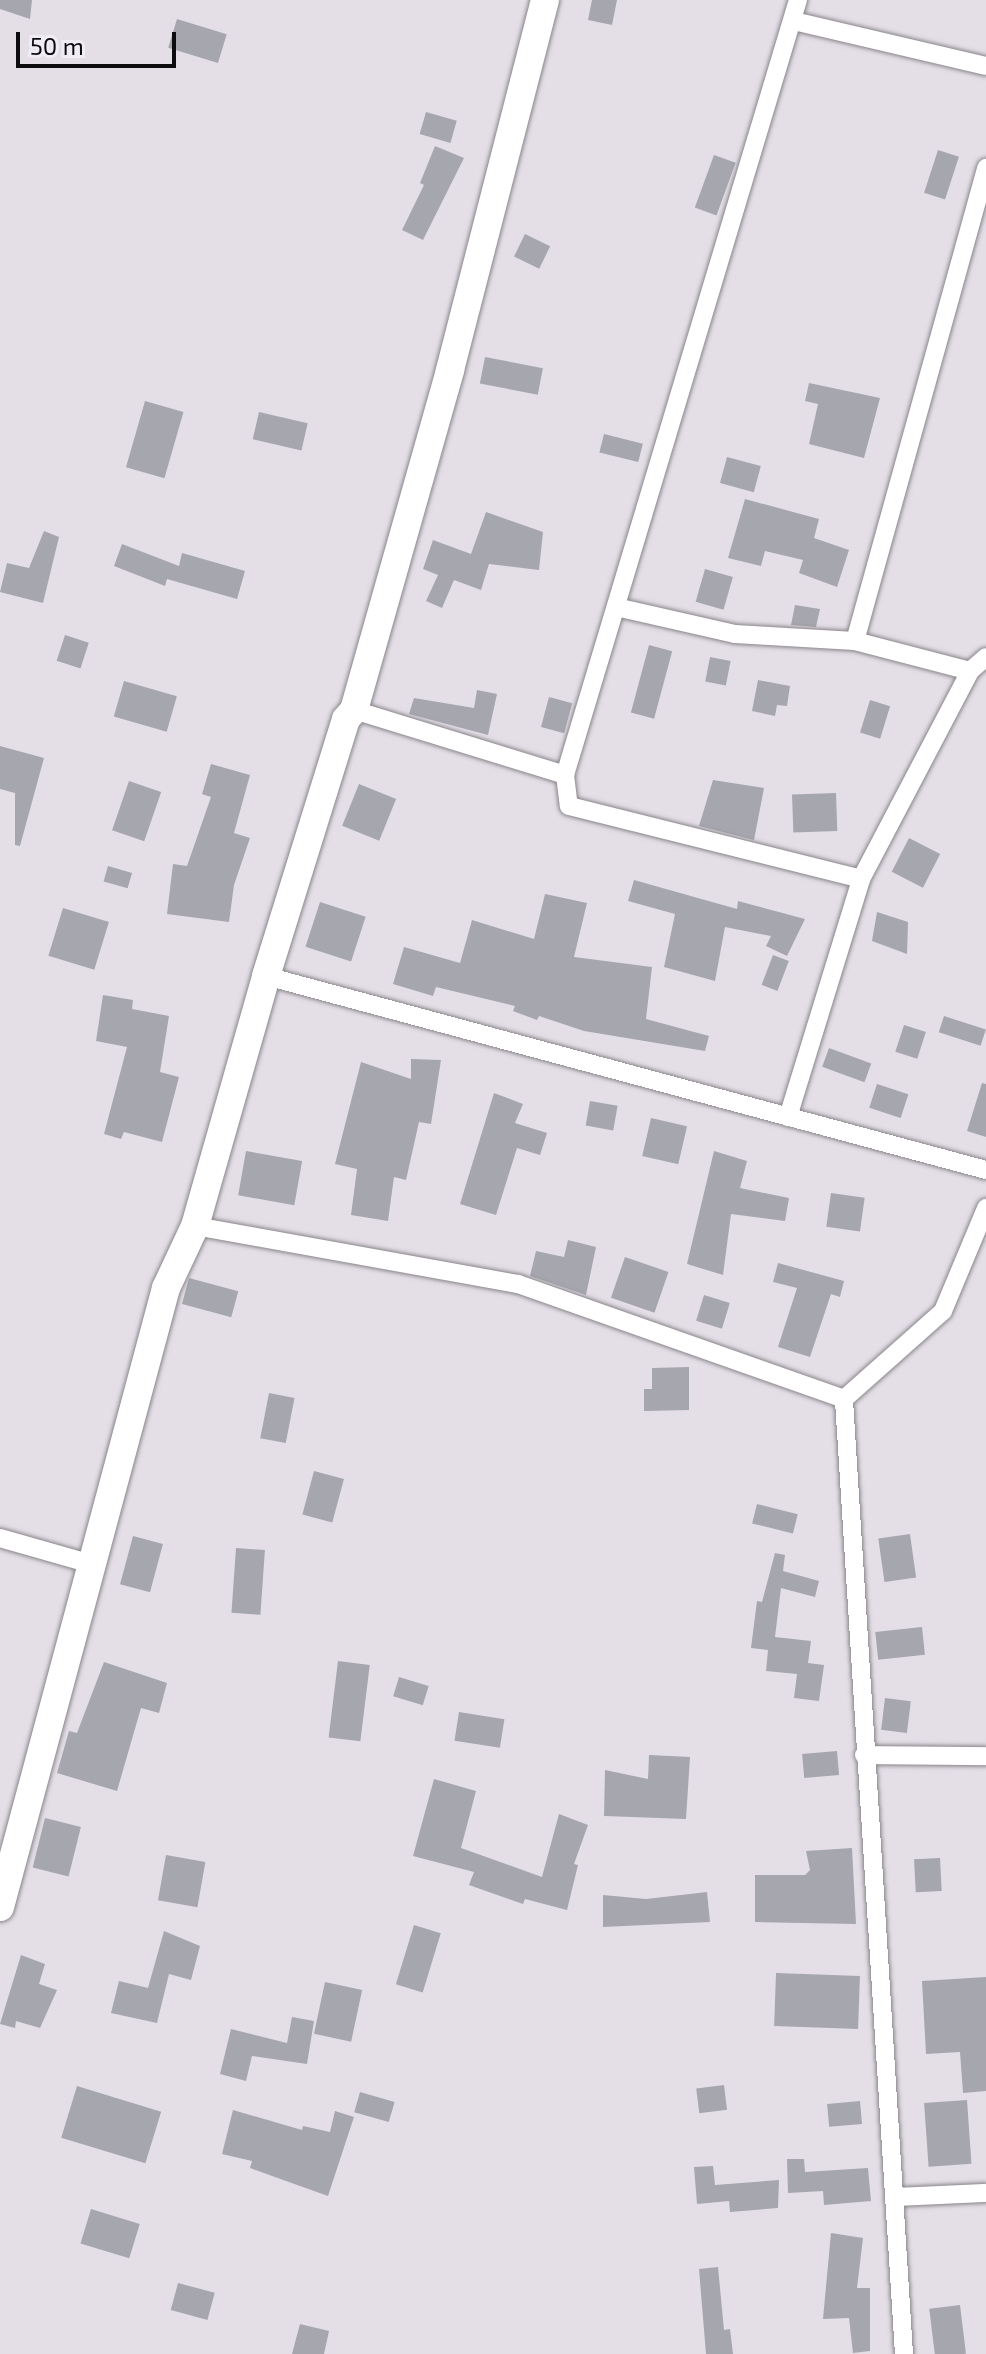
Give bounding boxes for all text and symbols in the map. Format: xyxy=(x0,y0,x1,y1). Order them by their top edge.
scale bar xyxy=(20,16,180,66)
text: 50 m xyxy=(30,31,84,60)

